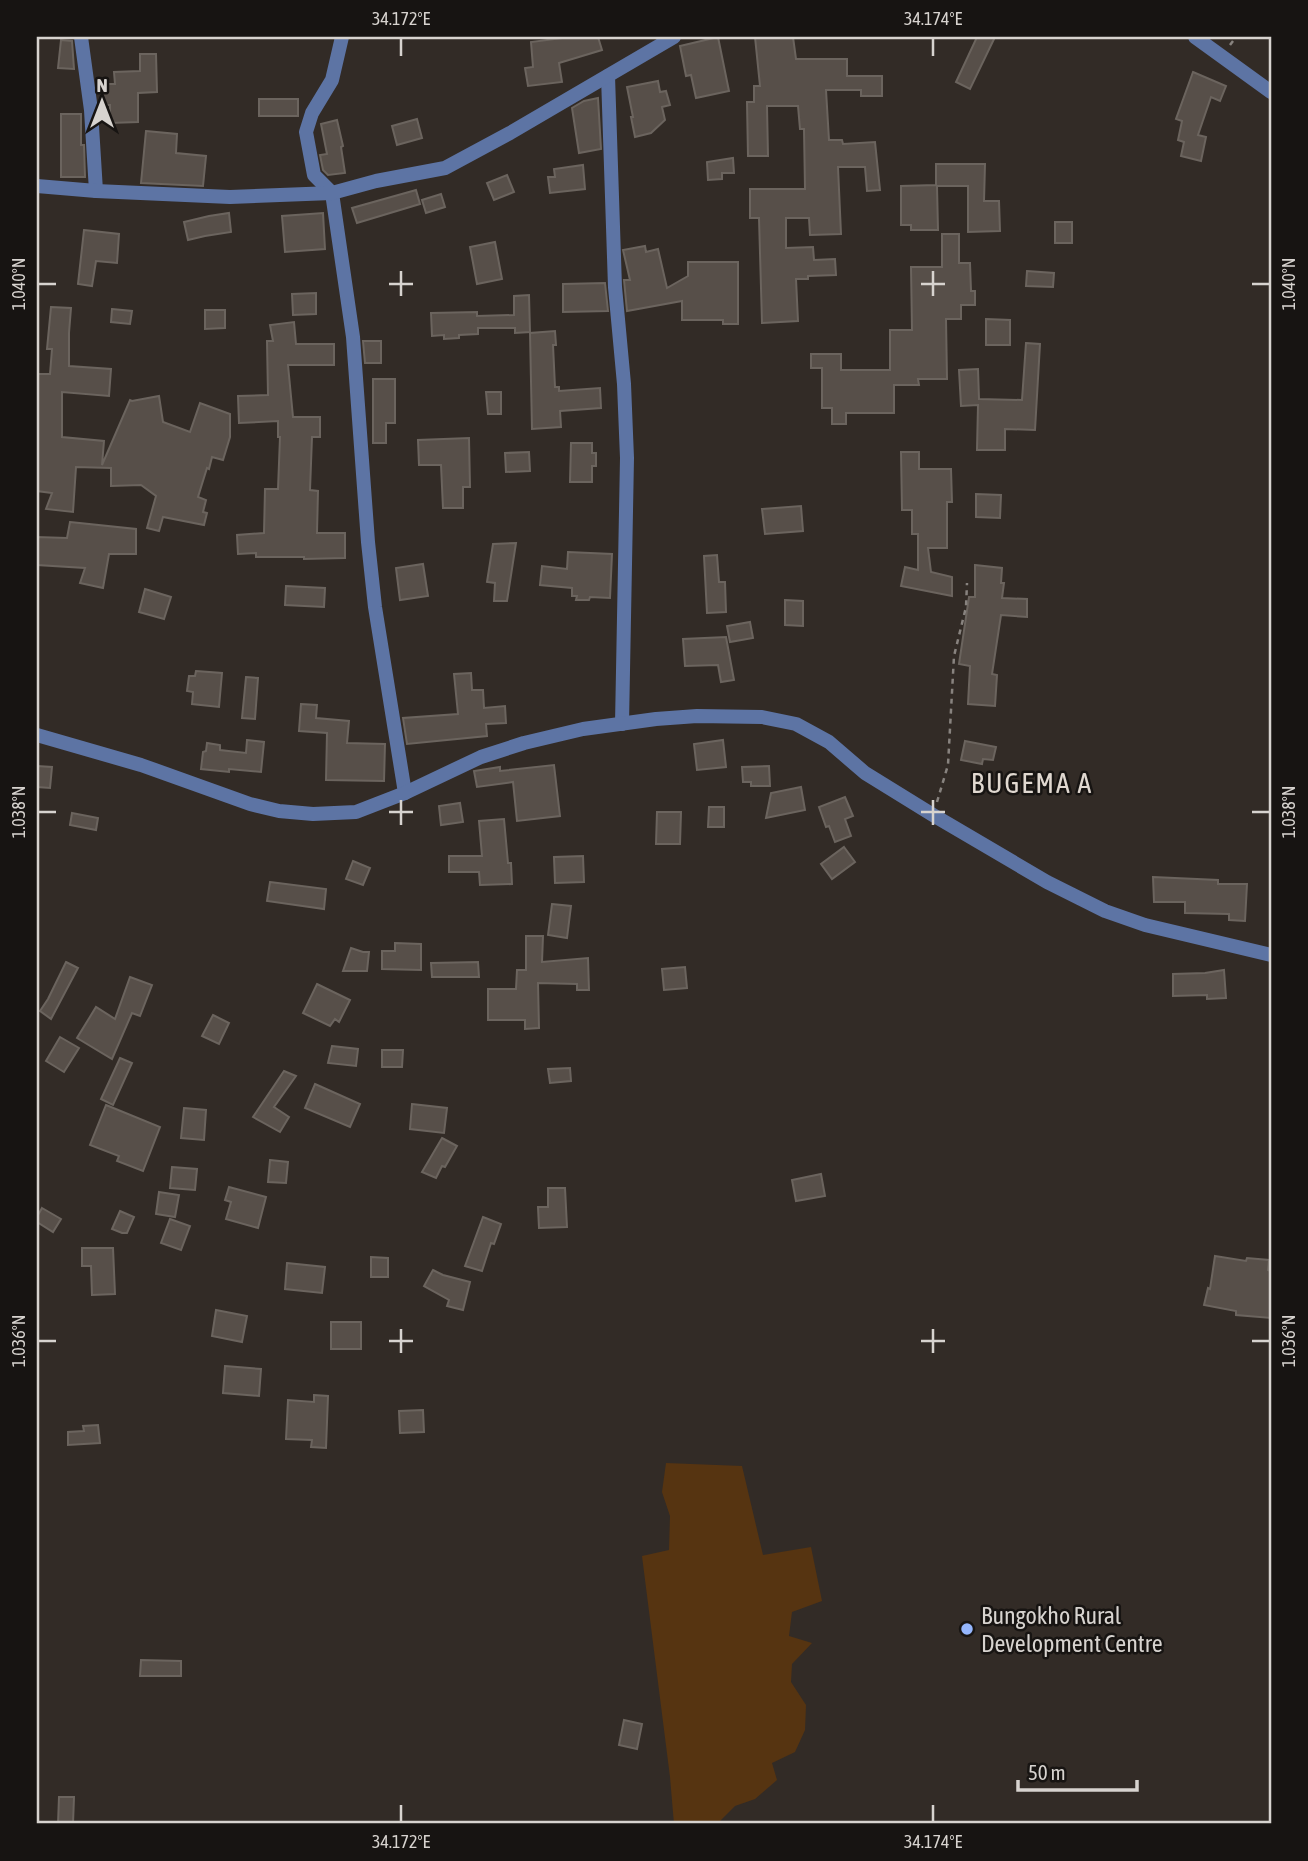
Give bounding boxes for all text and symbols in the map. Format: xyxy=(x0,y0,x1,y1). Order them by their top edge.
text: 34.172°E xyxy=(372,8,430,29)
text: 34.174°E xyxy=(904,8,962,29)
north arrow xyxy=(66,66,136,136)
text: N xyxy=(96,74,108,96)
text: 1.040°N xyxy=(8,258,29,310)
text: 1.040°N xyxy=(1278,258,1299,310)
district label: BUGEMA A xyxy=(971,767,1093,799)
text: 1.038°N xyxy=(8,786,29,838)
text: 1.038°N xyxy=(1278,786,1299,838)
text: 1.036°N xyxy=(8,1315,29,1367)
text: 1.036°N xyxy=(1278,1315,1299,1367)
place label: Bungokho Rural Development Centre xyxy=(981,1602,1163,1657)
marker: Bungokho Rural Development Centre xyxy=(959,1621,975,1637)
scale bar xyxy=(1018,1749,1136,1793)
text: 50 m xyxy=(1028,1760,1066,1784)
text: 34.172°E xyxy=(372,1831,430,1852)
text: 34.174°E xyxy=(904,1831,962,1852)

